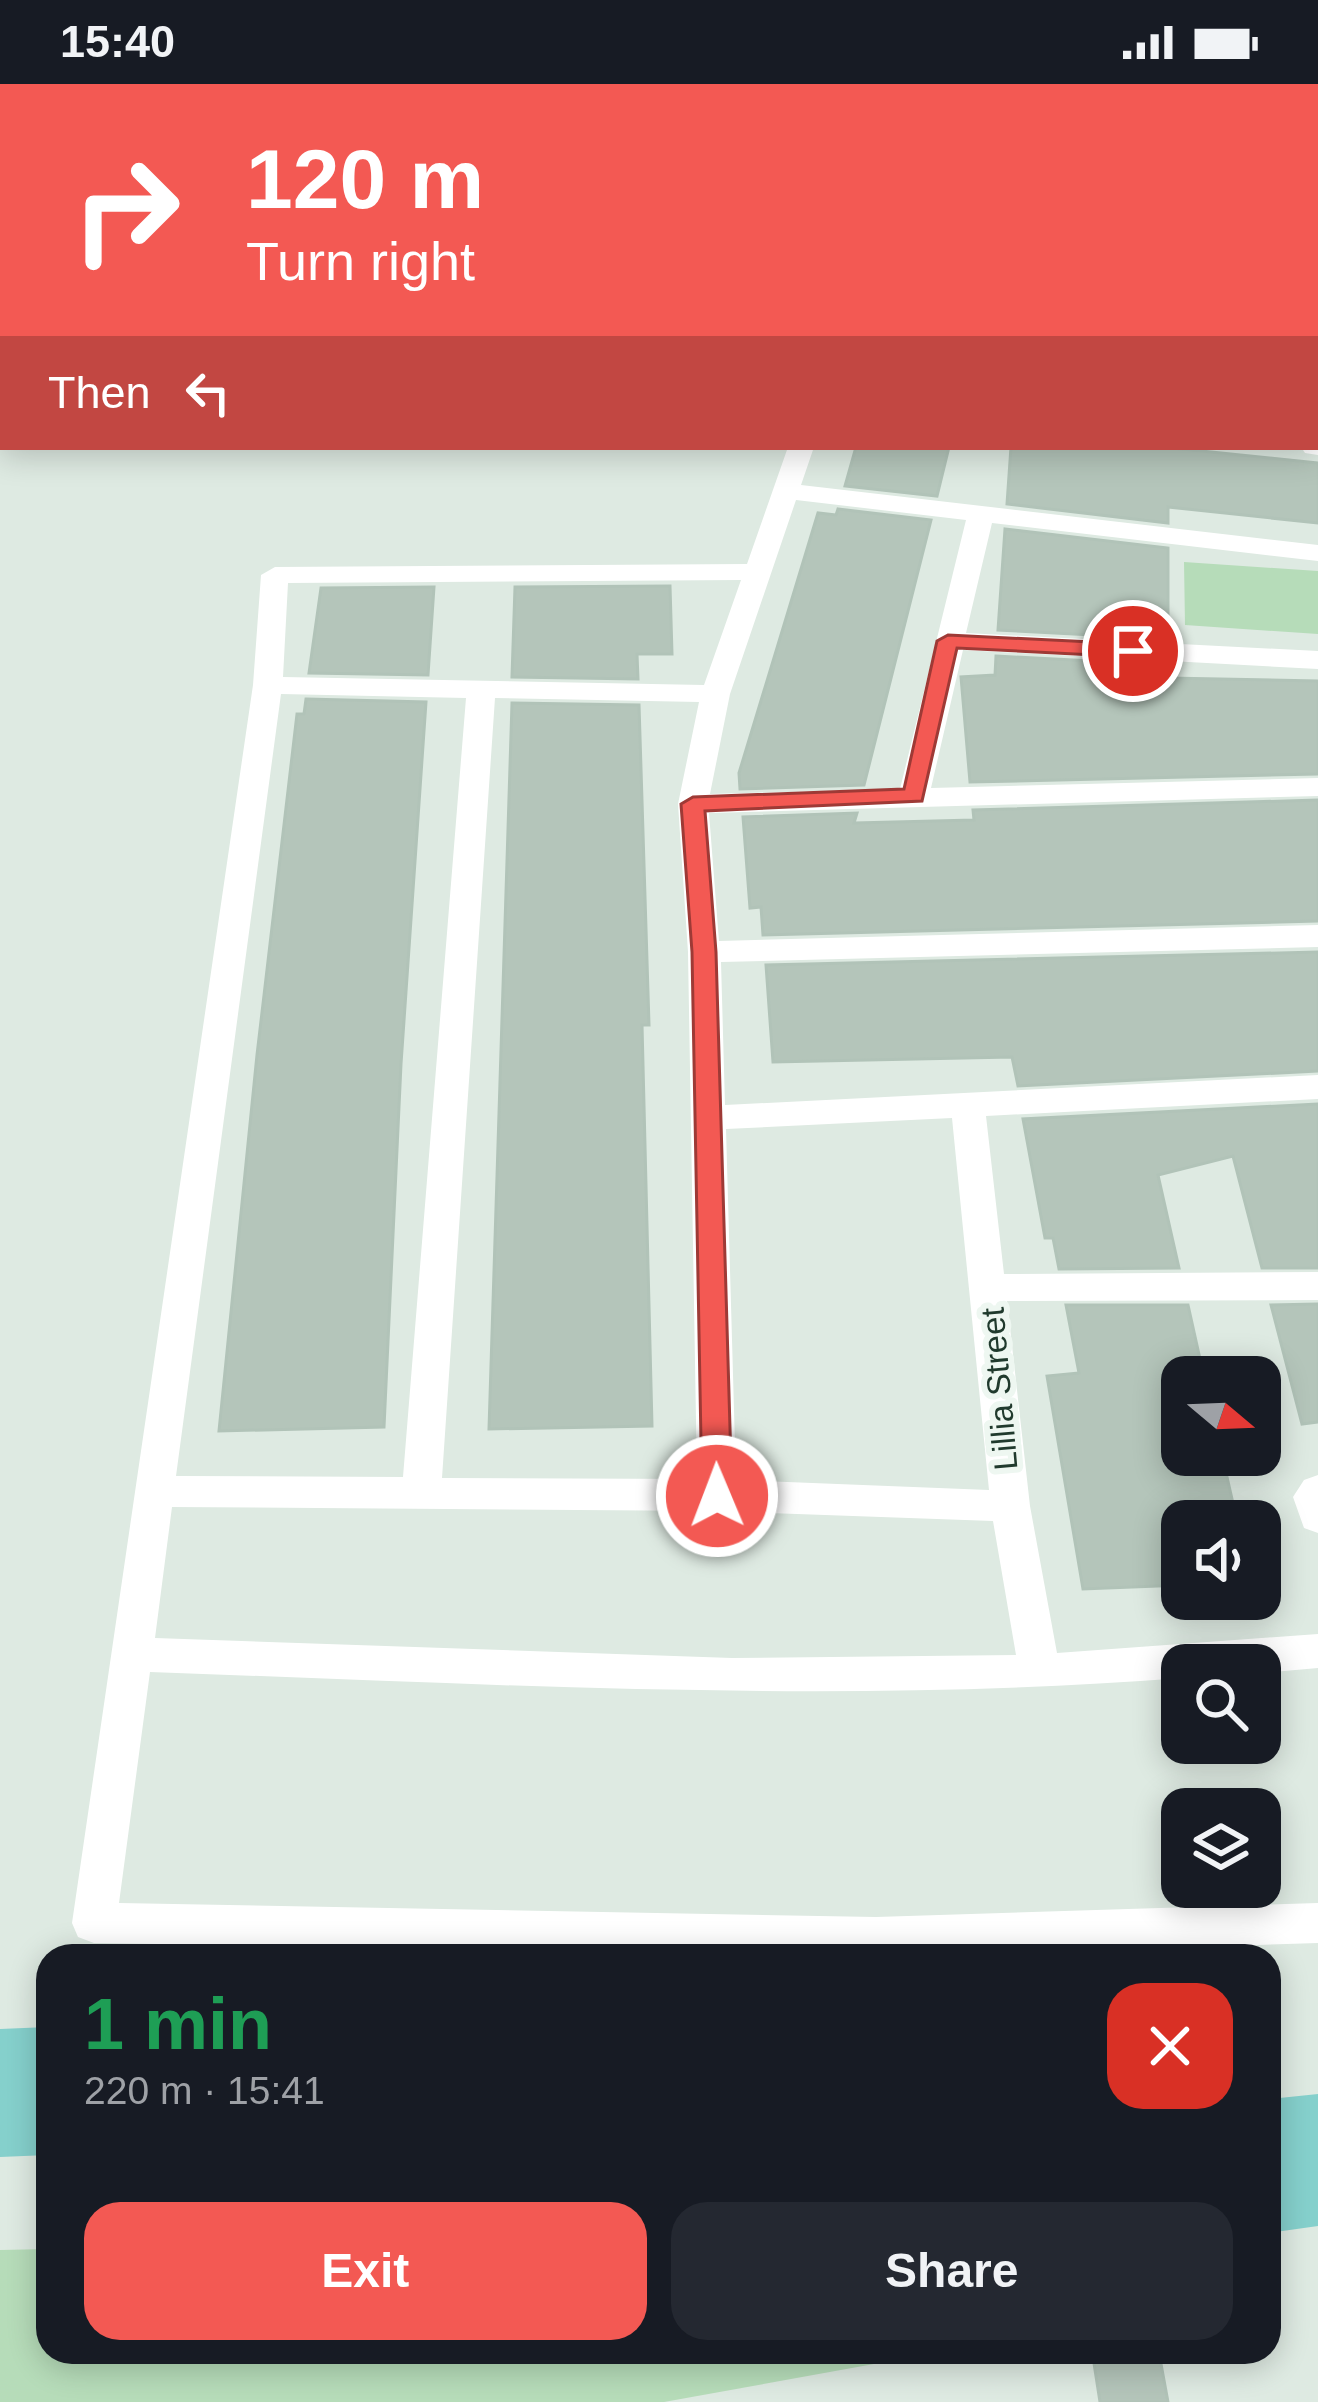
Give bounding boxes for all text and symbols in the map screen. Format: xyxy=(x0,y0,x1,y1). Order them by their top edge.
text: 15:40 xyxy=(60,16,175,67)
icon: right xyxy=(48,132,204,288)
text: 120 m xyxy=(246,132,484,226)
text: Turn right xyxy=(246,231,475,291)
icon: left xyxy=(175,360,241,426)
text: Then xyxy=(48,367,151,418)
pin xyxy=(1082,600,1184,702)
icon: arrive xyxy=(1100,618,1166,684)
street label: Lillia Street xyxy=(973,1306,1025,1472)
north arrow xyxy=(1161,1356,1281,1476)
map controls xyxy=(1161,1356,1281,1908)
position arrow xyxy=(654,1433,780,1559)
button: sound xyxy=(1161,1500,1281,1620)
button: search xyxy=(1161,1644,1281,1764)
button: layers xyxy=(1161,1788,1281,1908)
button: close xyxy=(1107,1983,1233,2109)
text: 1 min xyxy=(84,1984,272,2064)
text: 220 m · 15:41 xyxy=(84,2069,325,2112)
button: Exit xyxy=(84,2202,647,2340)
button: Share xyxy=(671,2202,1233,2340)

